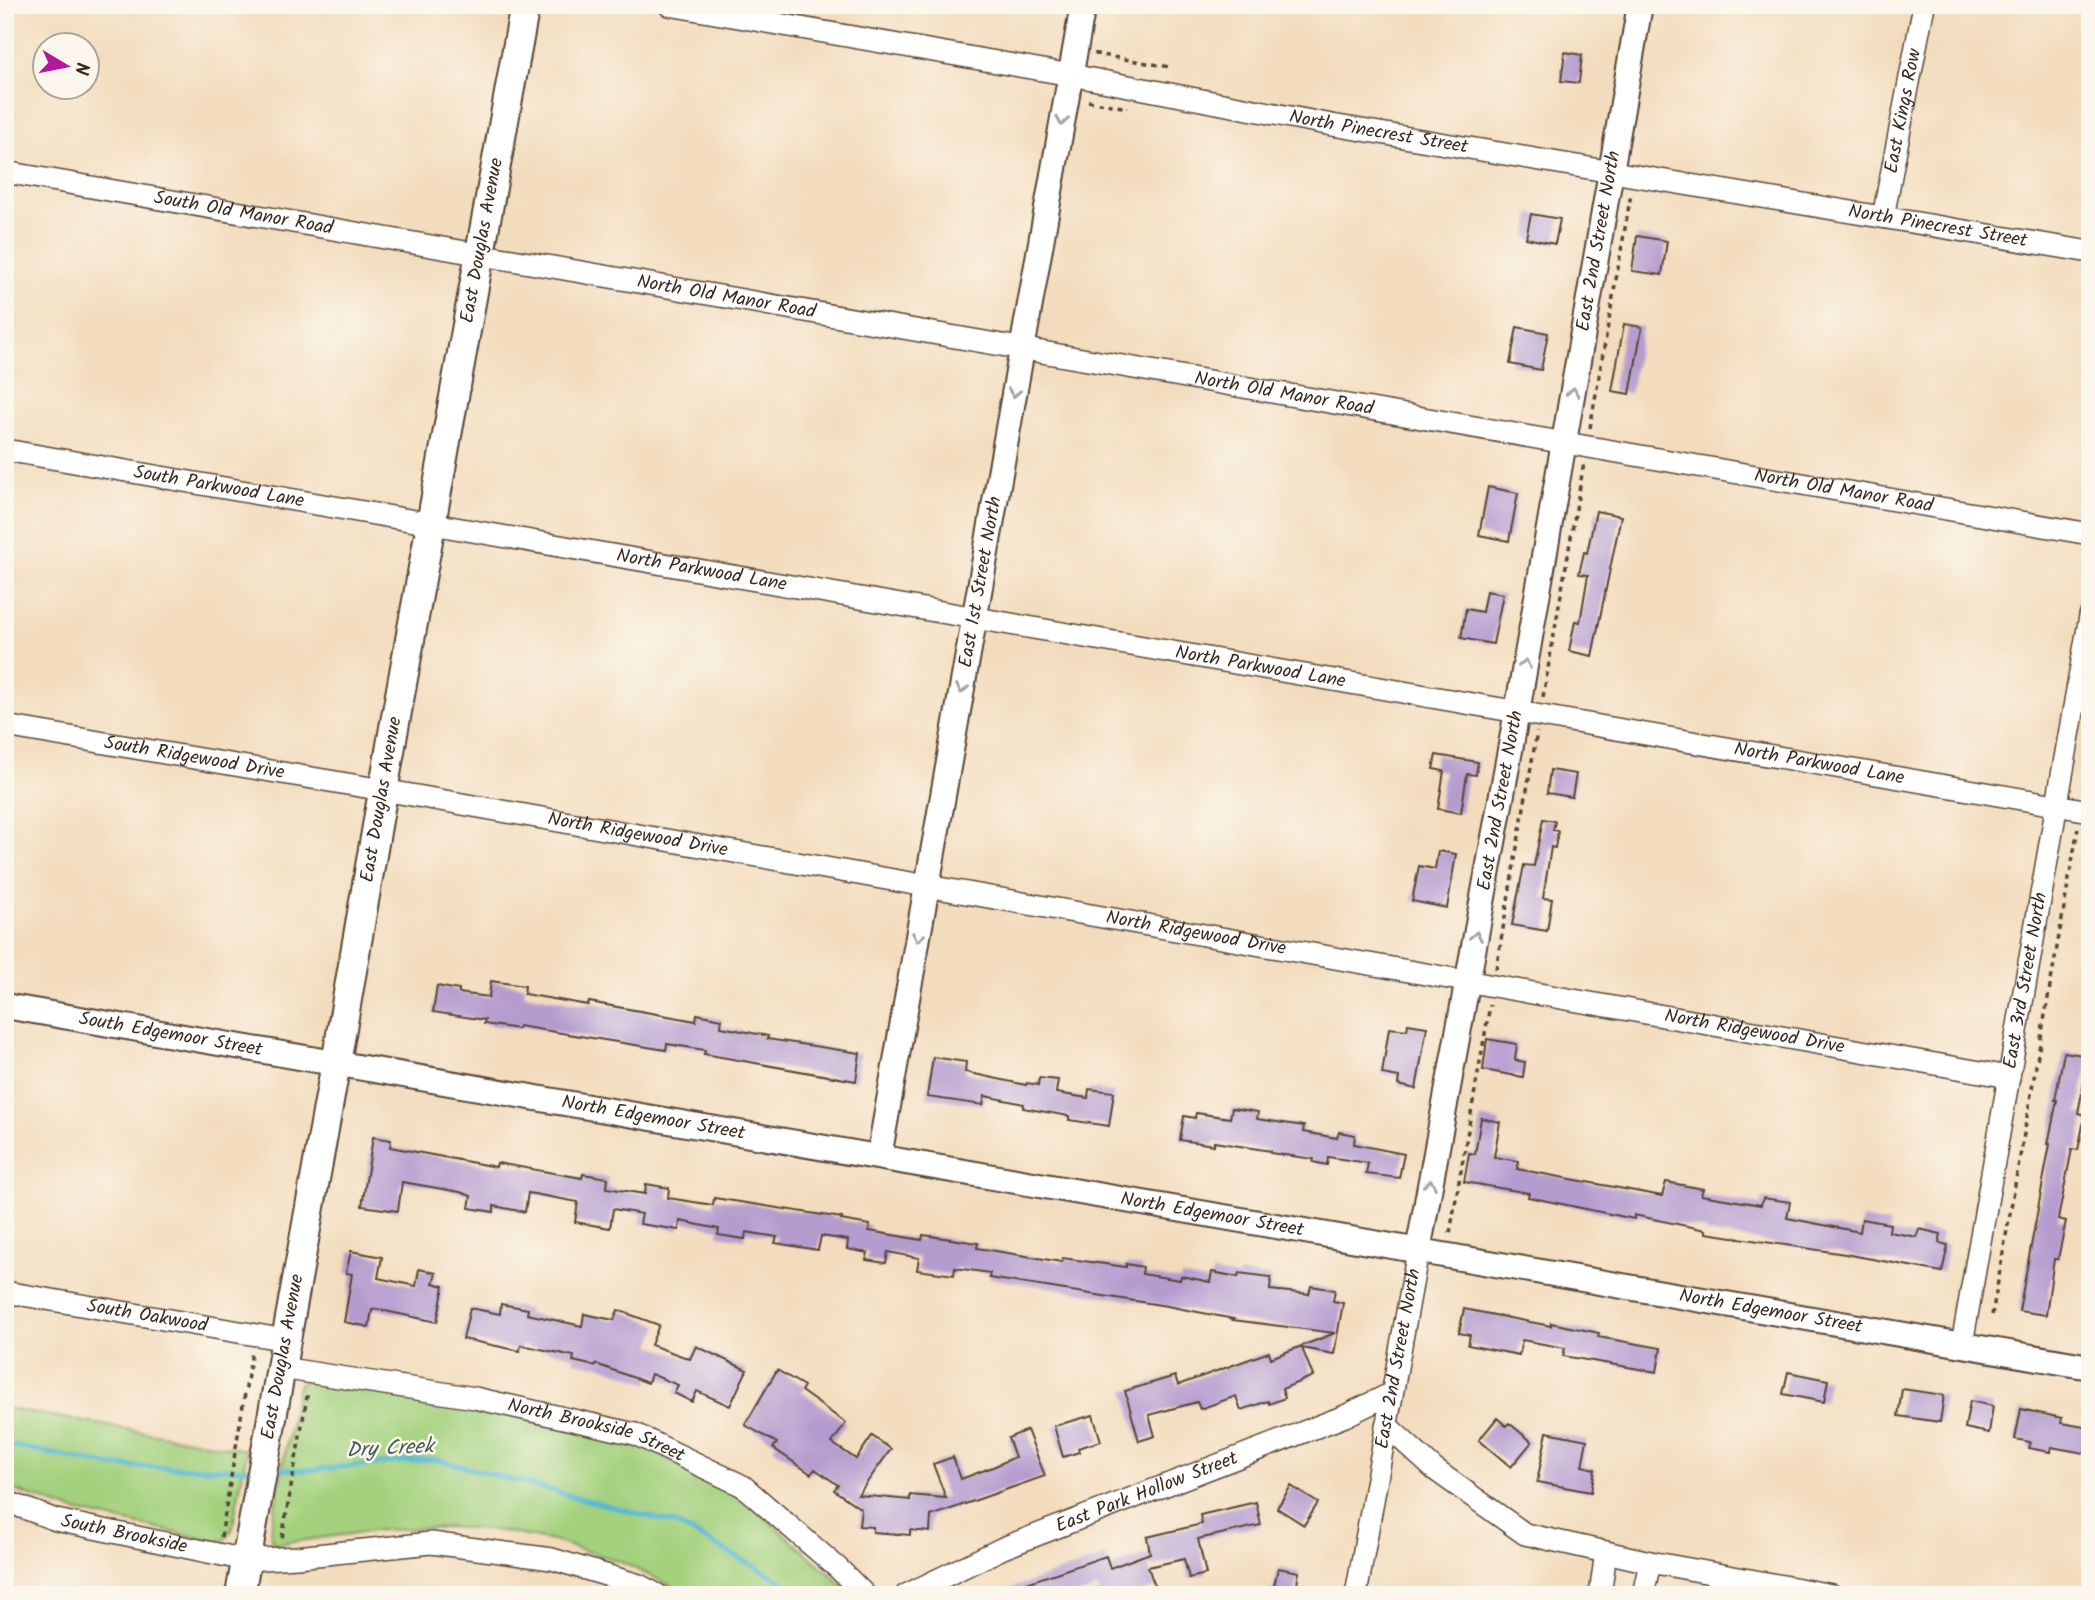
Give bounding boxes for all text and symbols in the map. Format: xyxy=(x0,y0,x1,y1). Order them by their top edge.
north arrow xyxy=(32,32,102,102)
street label: East Kings Row xyxy=(1877,46,1930,176)
text: N xyxy=(65,60,97,77)
street label: North Pinecrest Street xyxy=(1287,102,1471,163)
one-way arrow xyxy=(1056,115,1071,127)
street label: East 2nd Street North xyxy=(1568,149,1629,334)
street label: East Douglas Avenue xyxy=(453,155,512,326)
street label: South Old Manor Road xyxy=(152,183,336,244)
street label: North Pinecrest Street xyxy=(1846,197,2030,256)
street label: North Old Manor Road xyxy=(634,267,818,328)
street label: North Old Manor Road xyxy=(1192,364,1376,424)
one-way arrow xyxy=(1565,386,1580,398)
one-way arrow xyxy=(1007,387,1022,399)
street label: South Parkwood Lane xyxy=(131,458,307,517)
street label: North Old Manor Road xyxy=(1752,461,1936,522)
street label: East 1st Street North xyxy=(951,494,1011,670)
street label: North Parkwood Lane xyxy=(614,541,790,600)
street label: North Parkwood Lane xyxy=(1173,638,1348,697)
one-way arrow xyxy=(1517,658,1532,670)
one-way arrow xyxy=(955,683,970,695)
street label: East 2nd Street North xyxy=(1469,708,1532,893)
street label: East Douglas Avenue xyxy=(353,714,411,885)
street label: South Ridgewood Drive xyxy=(102,728,287,788)
street label: North Parkwood Lane xyxy=(1731,735,1907,794)
street label: North Ridgewood Drive xyxy=(545,804,731,866)
street label: East 3rd Street North xyxy=(1996,890,2056,1071)
street label: North Ridgewood Drive xyxy=(1104,903,1289,964)
one-way arrow xyxy=(1467,930,1482,942)
one-way arrow xyxy=(911,932,926,943)
street label: North Ridgewood Drive xyxy=(1662,1001,1847,1063)
street label: South Edgemoor Street xyxy=(76,1004,265,1065)
street label: North Edgemoor Street xyxy=(559,1088,748,1149)
one-way arrow xyxy=(1422,1178,1437,1190)
street label: North Edgemoor Street xyxy=(1118,1184,1307,1246)
street label: East 2nd Street North xyxy=(1368,1266,1430,1451)
street label: East Douglas Avenue xyxy=(253,1271,313,1442)
street label: North Edgemoor Street xyxy=(1677,1281,1865,1342)
street label: South Oakwood xyxy=(84,1291,210,1341)
street label: North Brookside Street xyxy=(505,1391,690,1471)
water label: Dry Creek xyxy=(346,1430,437,1468)
street label: East Park Hollow Street xyxy=(1051,1443,1243,1541)
street label: South Brookside xyxy=(58,1506,190,1562)

